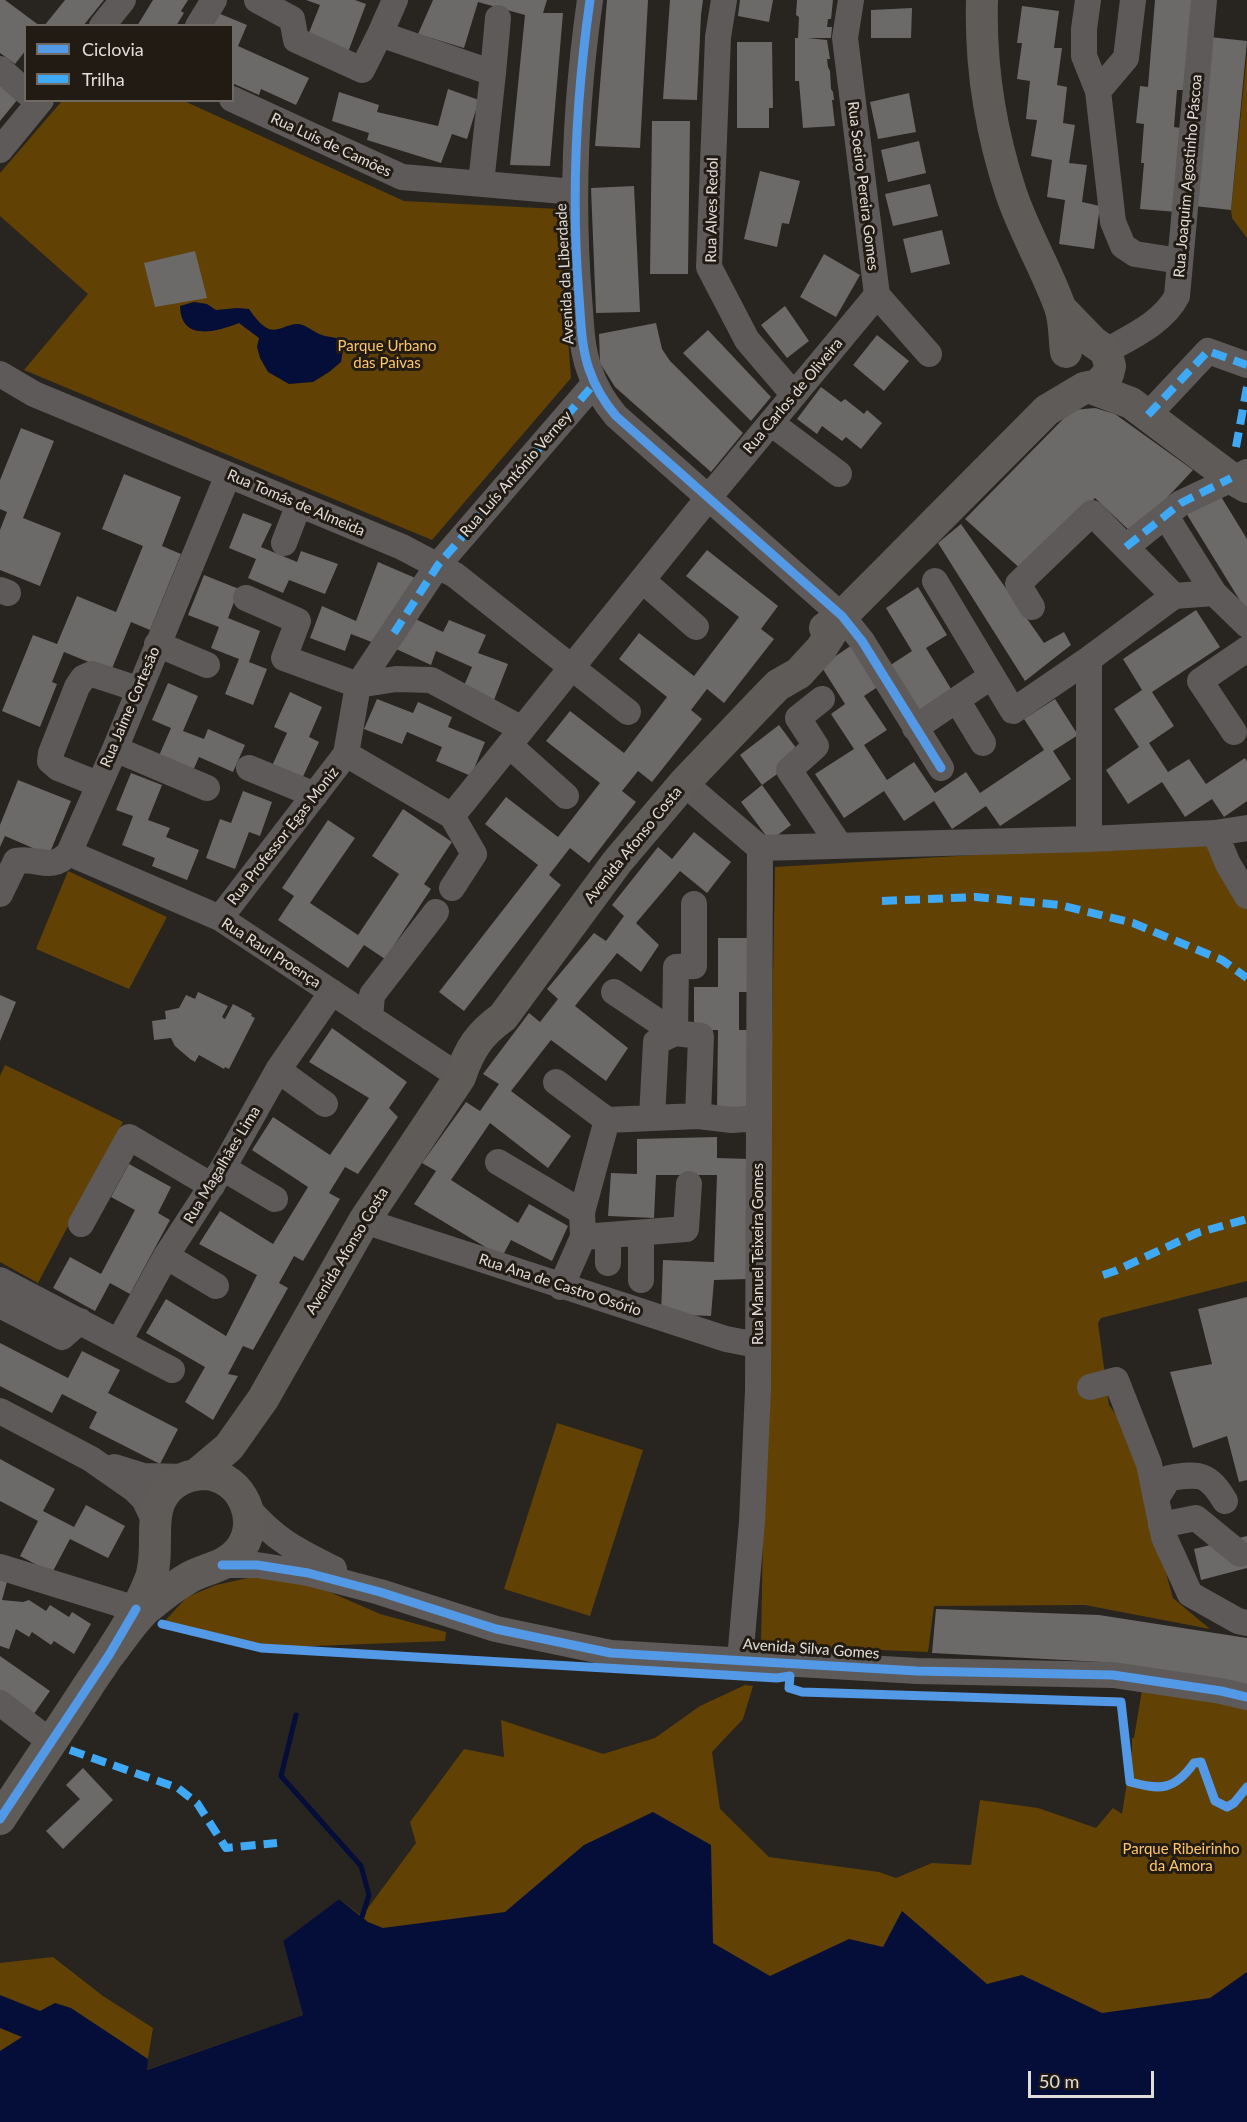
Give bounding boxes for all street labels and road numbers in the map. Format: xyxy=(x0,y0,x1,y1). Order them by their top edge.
street label: Rua Joaquim Agostinho Páscoa xyxy=(1170,74,1206,278)
street label: Rua Soeiro Pereira Gomes xyxy=(844,100,882,272)
street label: Rua Luis de Camões xyxy=(268,109,394,181)
street label: Rua Alves Redol xyxy=(702,157,722,263)
street label: Avenida da Liberdade xyxy=(552,203,578,345)
street label: Rua Carlos de Oliveira xyxy=(739,335,847,457)
street label: Rua Luís António Verney xyxy=(456,407,576,541)
street label: Rua Tomás de Almeida xyxy=(224,466,368,540)
street label: Rua Jaime Cortesão xyxy=(96,644,164,770)
street label: Rua Professor Egas Moniz xyxy=(224,764,342,908)
street label: Avenida Afonso Costa xyxy=(580,783,686,907)
street label: Rua Raul Proença xyxy=(218,914,324,992)
street label: Rua Magalhães Lima xyxy=(180,1103,264,1227)
street label: Rua Manuel Teixeira Gomes xyxy=(749,1163,767,1345)
street label: Avenida Afonso Costa xyxy=(302,1184,392,1318)
street label: Rua Ana de Castro Osório xyxy=(476,1250,644,1320)
street label: Avenida Silva Gomes xyxy=(742,1635,880,1663)

